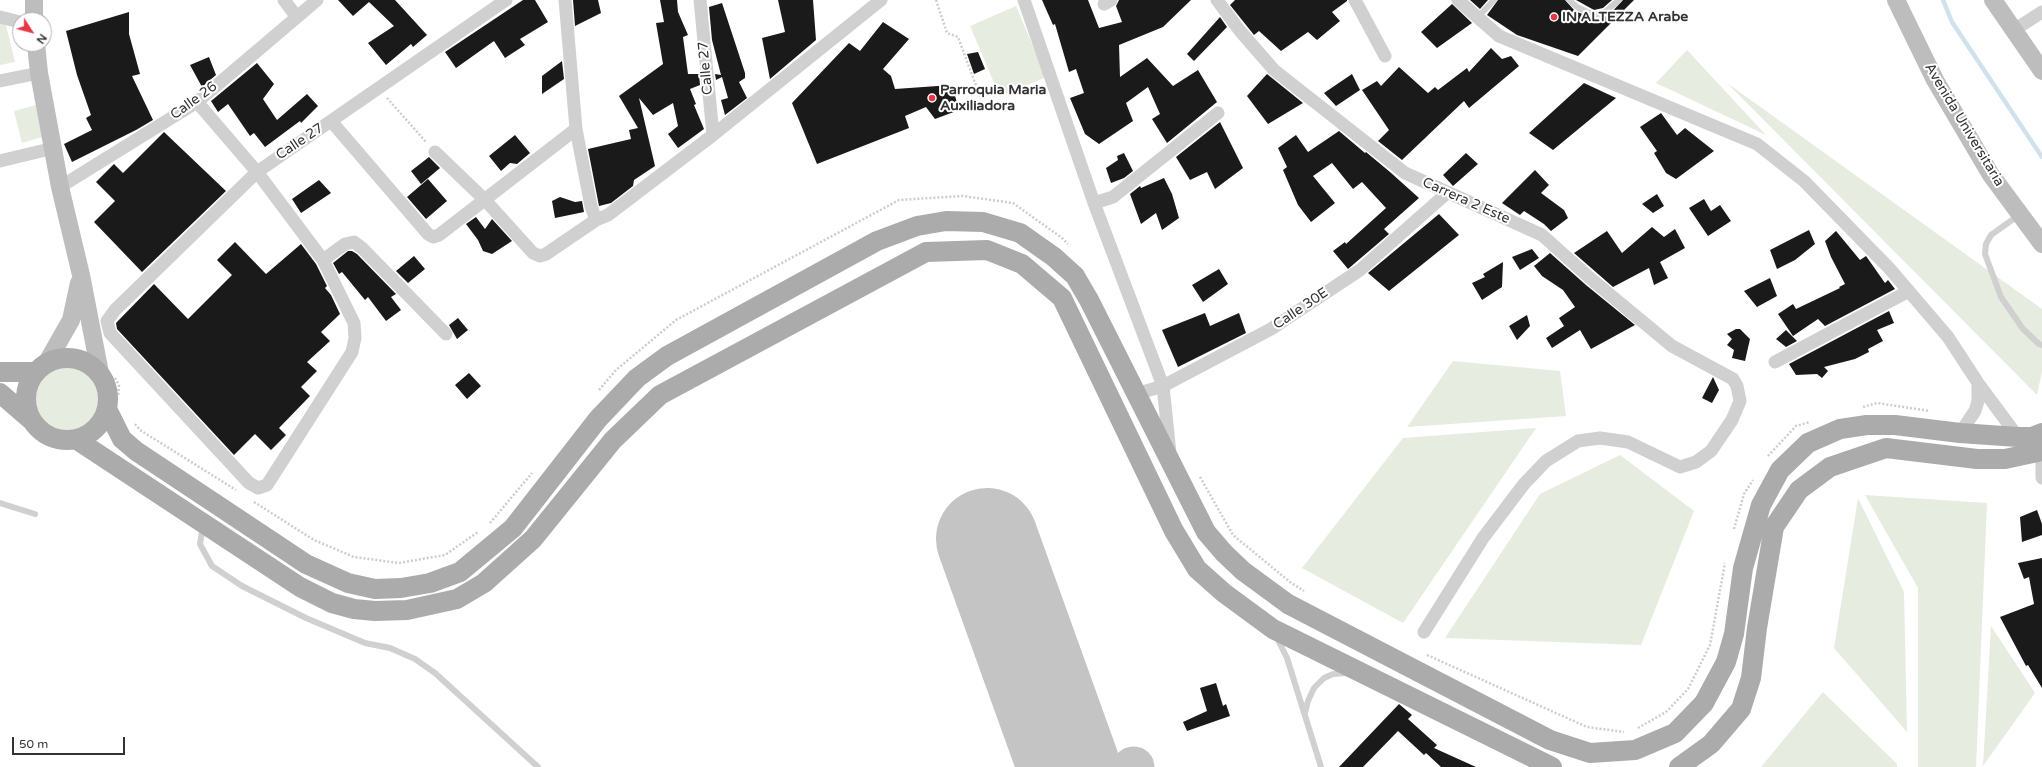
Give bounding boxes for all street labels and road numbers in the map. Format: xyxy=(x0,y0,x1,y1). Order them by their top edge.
street label: Calle 27 xyxy=(695,41,717,95)
street label: Avenida Universitaria xyxy=(1921,60,2007,190)
street label: Calle 26 xyxy=(167,78,221,124)
street label: Calle 27 xyxy=(273,120,327,164)
street label: Carrera 2 Este xyxy=(1420,174,1512,228)
street label: Calle 30E xyxy=(1270,285,1332,333)

